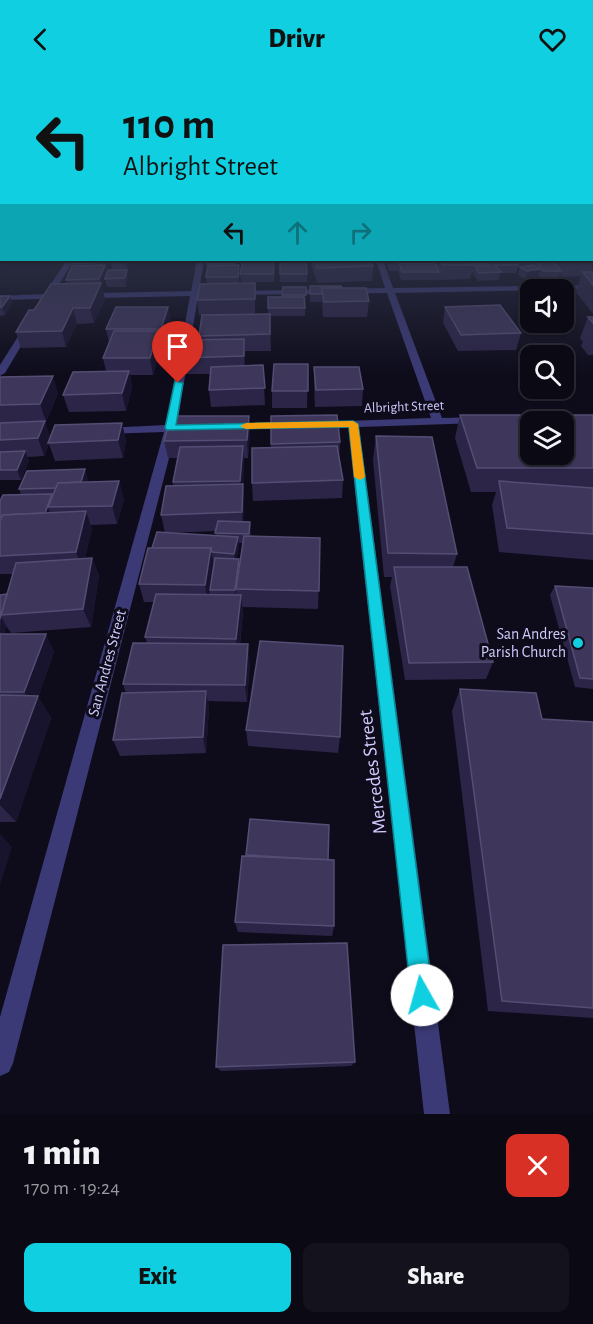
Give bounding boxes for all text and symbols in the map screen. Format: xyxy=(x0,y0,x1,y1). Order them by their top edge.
icon: back xyxy=(24,23,57,56)
icon: heart xyxy=(536,23,569,56)
text: Drivr xyxy=(268,25,325,52)
icon: left xyxy=(24,102,102,180)
text: 110 m xyxy=(123,104,215,146)
text: Albright Street xyxy=(123,153,278,180)
icon: left xyxy=(218,216,251,249)
icon: ahead xyxy=(281,216,314,249)
icon: right xyxy=(344,216,377,249)
map controls xyxy=(520,279,574,465)
button: sound xyxy=(520,279,574,333)
pin xyxy=(152,321,203,383)
icon: arrive xyxy=(161,330,194,363)
button: search xyxy=(520,345,574,399)
street label: Albright Street xyxy=(364,399,445,415)
button: layers xyxy=(520,411,574,465)
street label: San Andres Street xyxy=(85,608,129,718)
place label: San Andres Parish Church xyxy=(481,626,566,660)
marker: San Andres Parish Church xyxy=(571,636,585,650)
street label: Mercedes Street xyxy=(355,708,391,835)
position arrow xyxy=(390,963,454,1027)
button: close xyxy=(506,1134,569,1197)
text: 1 min xyxy=(24,1135,101,1171)
text: 170 m · 19:24 xyxy=(24,1178,120,1198)
button: Exit xyxy=(24,1243,291,1312)
button: Share xyxy=(303,1243,569,1312)

